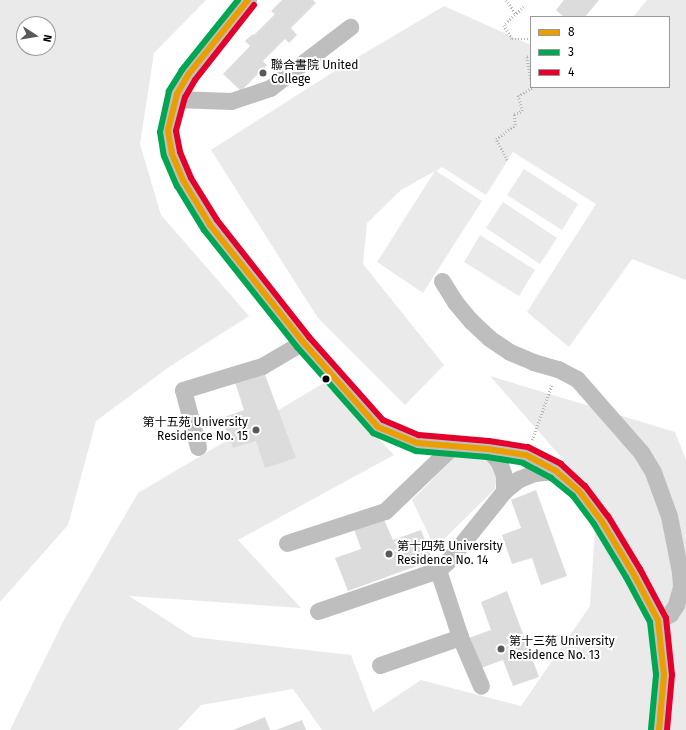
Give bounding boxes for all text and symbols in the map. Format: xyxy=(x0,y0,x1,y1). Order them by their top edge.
north arrow xyxy=(16,16,56,56)
legend xyxy=(530,16,670,88)
text: 8 xyxy=(568,25,575,39)
text: N xyxy=(40,33,54,43)
text: 3 xyxy=(568,45,574,59)
place label: 聯合書院 United College xyxy=(271,59,358,87)
text: 4 xyxy=(568,65,574,79)
marker: 聯合書院 United College xyxy=(258,68,268,78)
unlabelled marker xyxy=(321,374,331,384)
place label: 第十五苑 University Residence No. 15 xyxy=(142,416,248,444)
marker: 第十五苑 University Residence No. 15 xyxy=(251,425,261,435)
place label: 第十四苑 University Residence No. 14 xyxy=(397,540,503,568)
marker: 第十四苑 University Residence No. 14 xyxy=(384,549,394,559)
place label: 第十三苑 University Residence No. 13 xyxy=(509,635,615,663)
marker: 第十三苑 University Residence No. 13 xyxy=(496,644,506,654)

